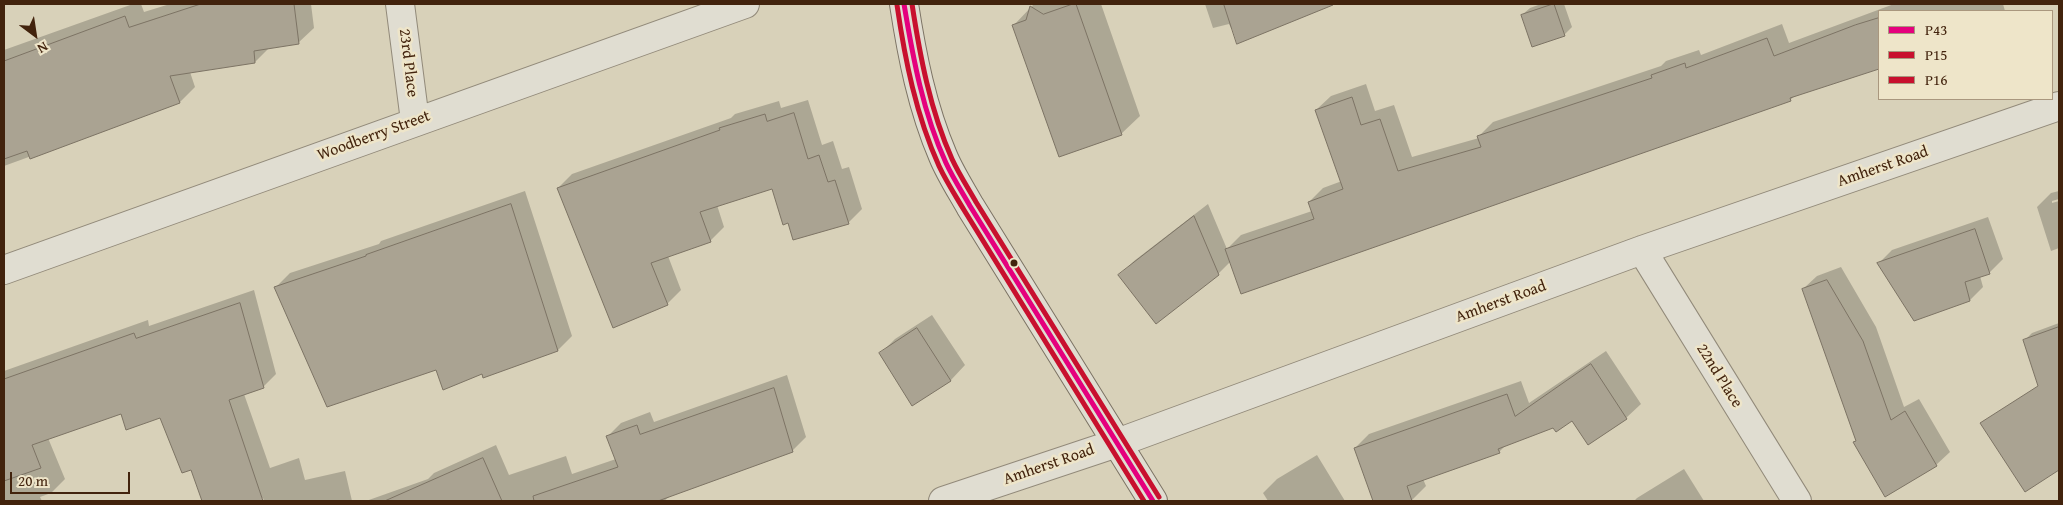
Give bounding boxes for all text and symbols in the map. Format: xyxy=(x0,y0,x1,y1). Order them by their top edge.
north arrow xyxy=(10,10,60,60)
legend xyxy=(1878,10,2053,100)
text: P43 xyxy=(1925,19,1948,40)
street label: 23rd Place xyxy=(394,28,422,98)
text: N xyxy=(34,37,52,59)
text: P15 xyxy=(1925,44,1948,65)
text: P16 xyxy=(1925,69,1948,90)
street label: Woodberry Street xyxy=(315,107,433,165)
street label: Amherst Road xyxy=(1835,142,1931,192)
unlabelled marker xyxy=(1009,258,1019,268)
street label: Amherst Road xyxy=(1453,277,1549,327)
street label: 22nd Place xyxy=(1692,341,1746,411)
street label: Amherst Road xyxy=(1001,440,1097,490)
scale bar xyxy=(12,462,132,494)
text: 20 m xyxy=(18,470,48,491)

